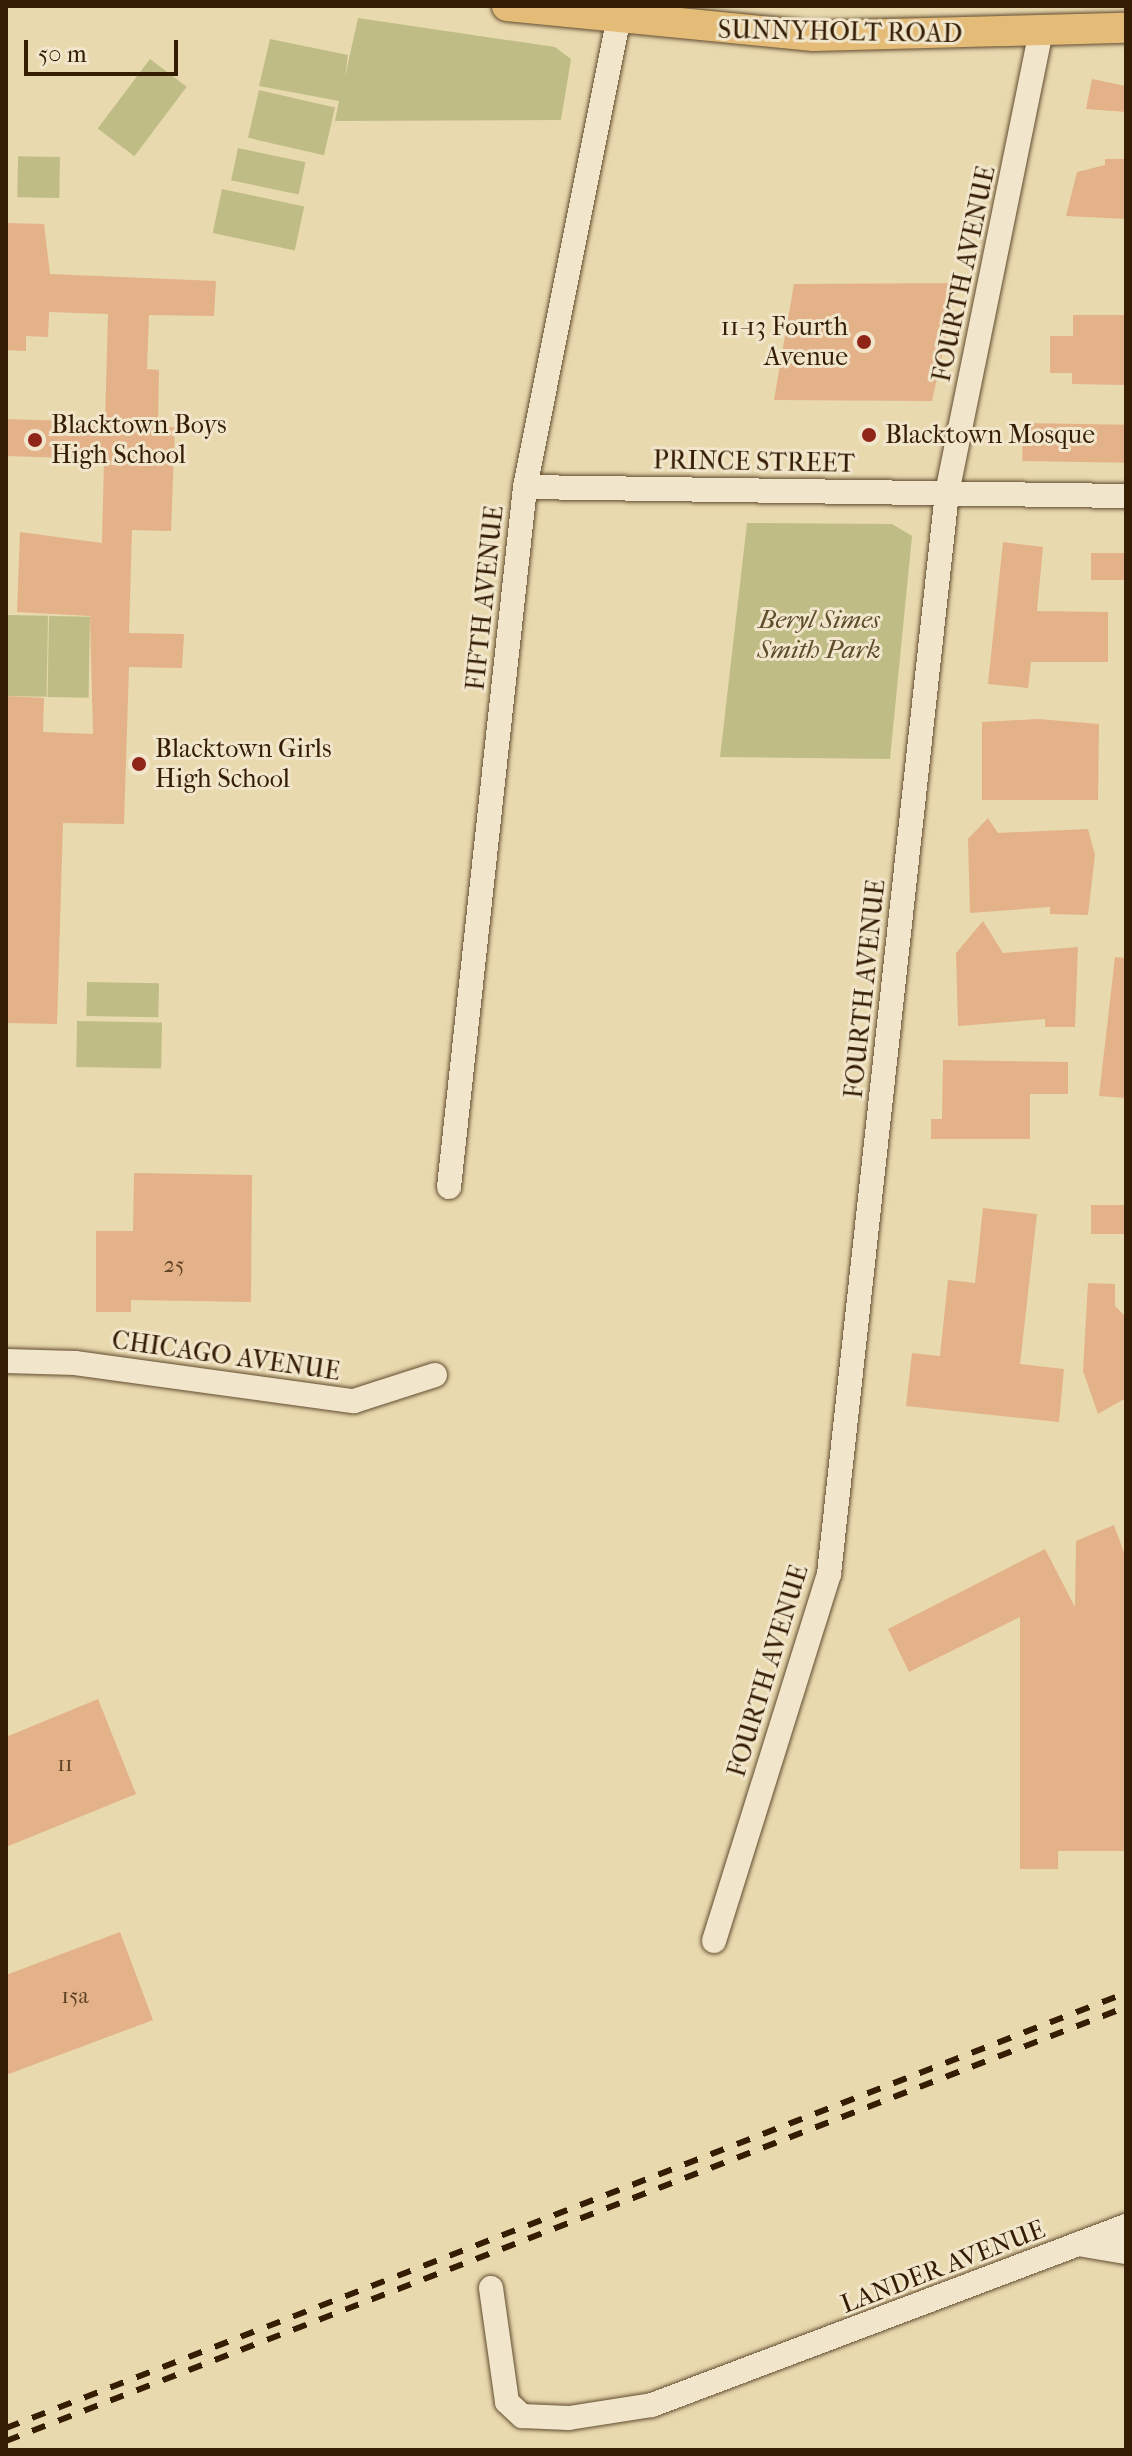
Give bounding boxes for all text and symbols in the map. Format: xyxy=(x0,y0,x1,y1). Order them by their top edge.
street label: SUNNYHOLT ROAD xyxy=(718,14,962,50)
scale bar xyxy=(28,24,182,74)
text: 50 m xyxy=(38,40,87,68)
street label: FOURTH AVENUE xyxy=(926,163,1002,385)
place label: 11-13 Fourth Avenue xyxy=(721,311,848,372)
marker: 11-13 Fourth Avenue xyxy=(855,333,873,351)
place label: Blacktown Boys High School xyxy=(51,409,227,470)
place label: Blacktown Mosque xyxy=(885,419,1095,451)
marker: Blacktown Mosque xyxy=(860,426,878,444)
marker: Blacktown Boys High School xyxy=(26,431,44,449)
street label: PRINCE STREET xyxy=(653,445,855,479)
street label: FIFTH AVENUE xyxy=(460,504,510,692)
park label: Beryl Simes Smith Park xyxy=(757,604,881,666)
place label: Blacktown Girls High School xyxy=(155,733,332,794)
marker: Blacktown Girls High School xyxy=(130,755,148,773)
street label: FOURTH AVENUE xyxy=(838,878,892,1100)
house number: 25 xyxy=(164,1253,184,1279)
street label: CHICAGO AVENUE xyxy=(110,1325,342,1387)
street label: FOURTH AVENUE xyxy=(721,1561,815,1781)
house number: 11 xyxy=(57,1752,73,1778)
house number: 15a xyxy=(61,1984,89,2010)
street label: LANDER AVENUE xyxy=(836,2214,1050,2320)

